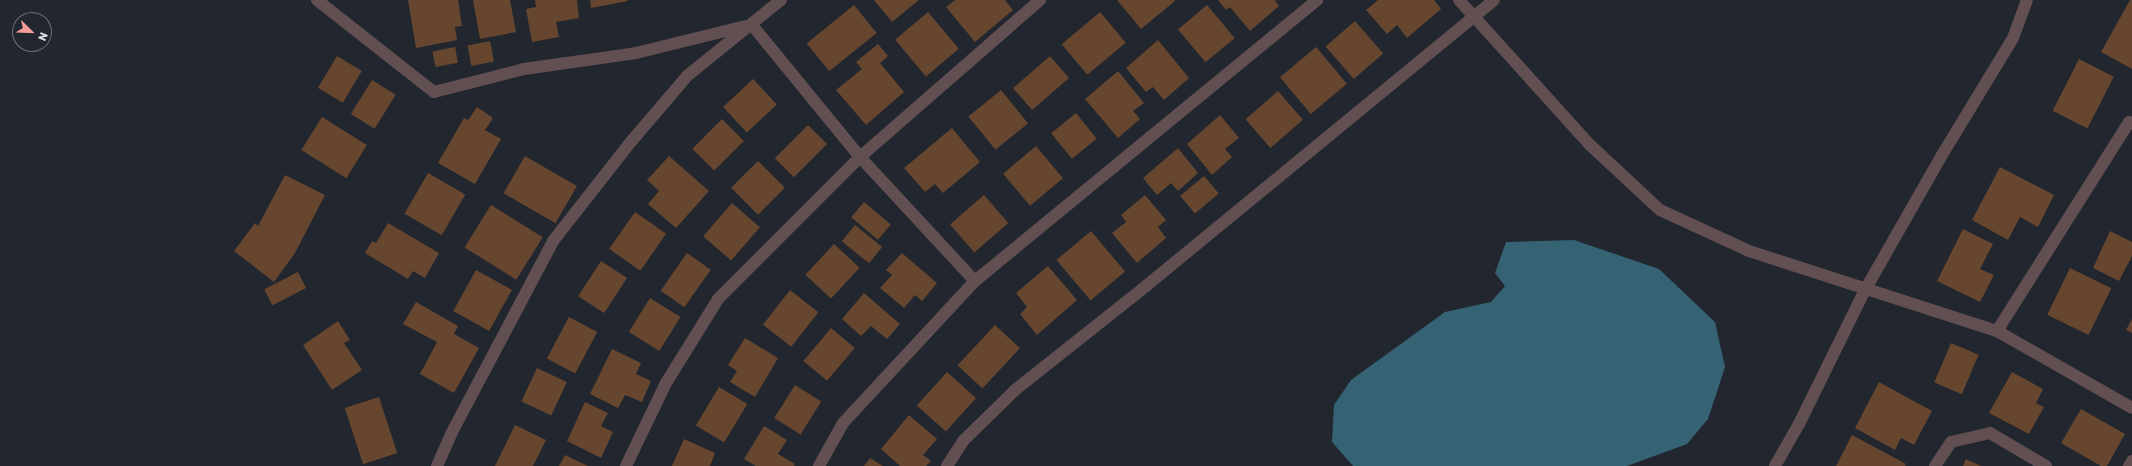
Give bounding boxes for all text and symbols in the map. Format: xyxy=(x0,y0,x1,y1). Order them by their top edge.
north arrow xyxy=(12,12,52,52)
text: N xyxy=(35,30,50,43)

